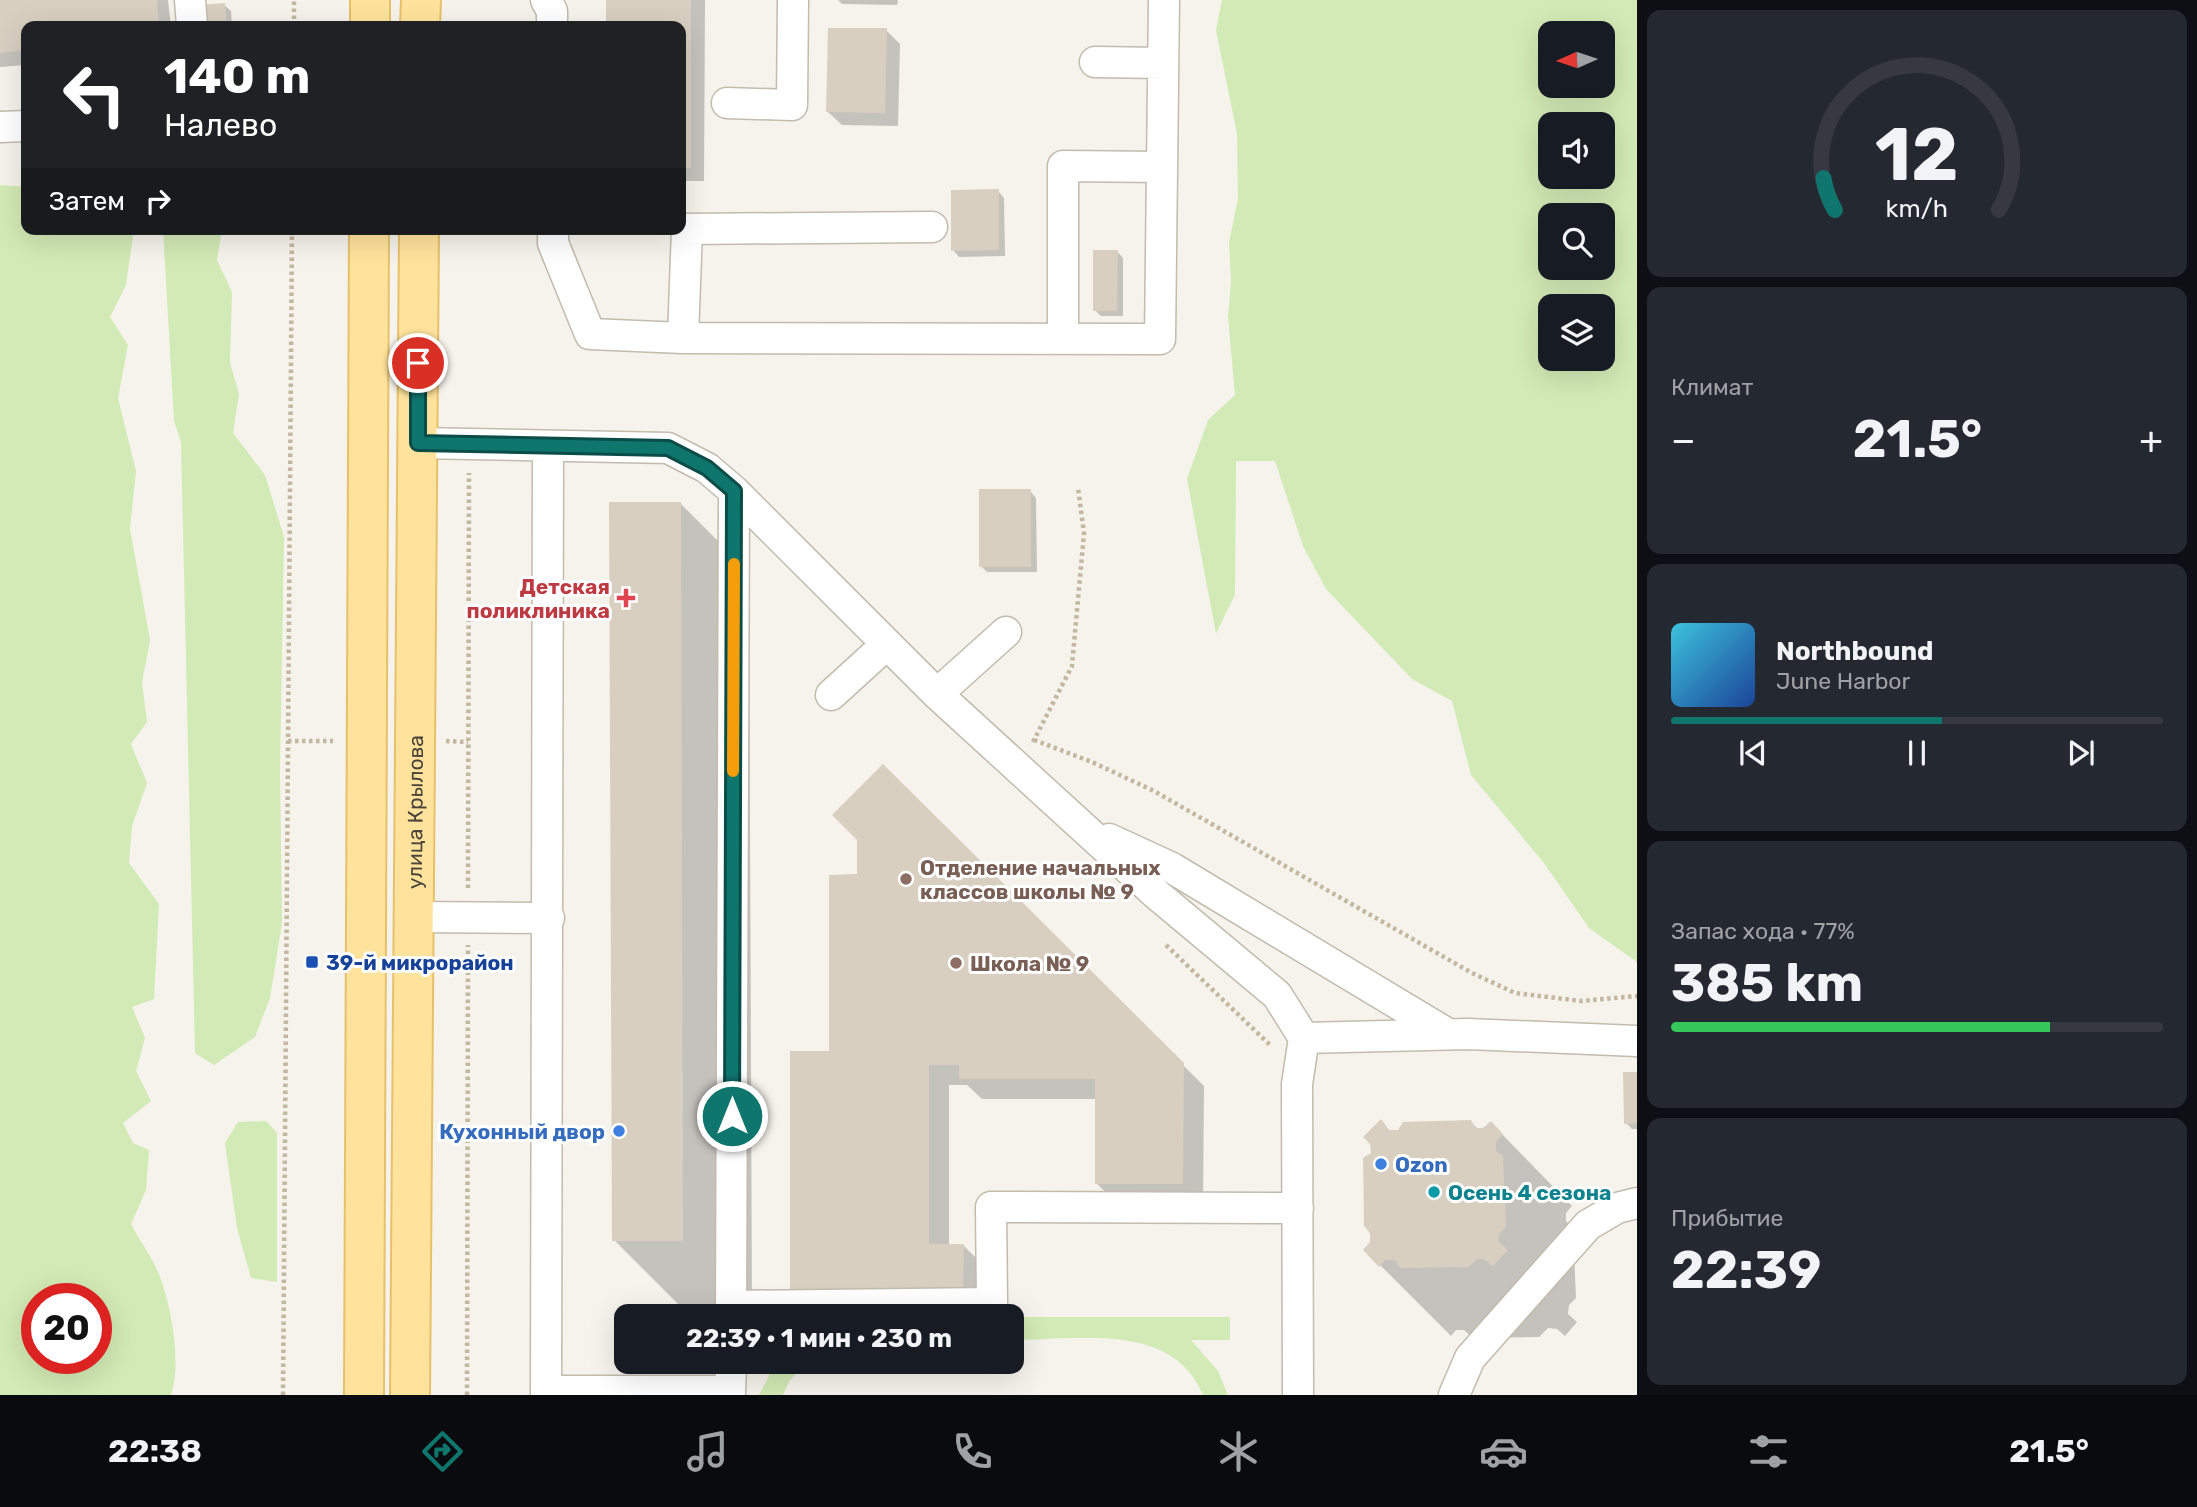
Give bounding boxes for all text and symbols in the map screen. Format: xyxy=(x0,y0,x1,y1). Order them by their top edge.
north arrow xyxy=(1538,21,1615,98)
map controls xyxy=(1538,21,1615,371)
text: 140 m xyxy=(164,47,310,105)
icon: left xyxy=(49,49,140,140)
text: Налево xyxy=(164,106,277,144)
button: sound xyxy=(1538,112,1615,189)
text: 12 xyxy=(1875,112,1959,198)
icon: right xyxy=(139,182,177,220)
text: Затем xyxy=(49,186,125,217)
text: km/h xyxy=(1886,193,1948,222)
button: search xyxy=(1538,203,1615,280)
button: layers xyxy=(1538,294,1615,371)
pin xyxy=(388,333,448,393)
icon: arrive xyxy=(399,344,437,382)
text: Климат xyxy=(1671,373,1753,401)
text: 21.5° xyxy=(1853,408,1982,470)
text: − xyxy=(1671,417,1696,463)
text: + xyxy=(2139,417,2163,463)
place label: Детская поликлиника xyxy=(466,574,610,623)
marker: Детская поликлиника xyxy=(616,588,636,608)
text: Northbound xyxy=(1776,636,1934,667)
text: June Harbor xyxy=(1776,667,1910,695)
icon: previous xyxy=(1734,734,1772,772)
icon: pause xyxy=(1898,734,1936,772)
icon: next xyxy=(2062,734,2100,772)
street label: улица Крылова xyxy=(401,735,428,889)
place label: Отделение начальных классов школы № 9 xyxy=(920,855,1161,904)
marker: Отделение начальных классов школы № 9 xyxy=(898,871,914,887)
text: Запас хода · 77% xyxy=(1671,917,1855,945)
place label: 39-й микрорайон xyxy=(326,950,514,975)
place label: Школа № 9 xyxy=(970,951,1089,976)
text: 385 km xyxy=(1671,952,1863,1014)
marker: 39-й микрорайон xyxy=(304,954,320,970)
marker: Школа № 9 xyxy=(948,955,964,971)
position arrow xyxy=(695,1079,769,1153)
place label: Кухонный двор xyxy=(439,1119,605,1144)
marker: Кухонный двор xyxy=(611,1123,627,1139)
place label: Ozon xyxy=(1395,1152,1448,1177)
marker: Ozon xyxy=(1373,1156,1389,1172)
place label: Осень 4 сезона xyxy=(1448,1180,1611,1205)
marker: Осень 4 сезона xyxy=(1426,1184,1442,1200)
text: Прибытие xyxy=(1671,1204,1783,1232)
text: 22:39 xyxy=(1671,1239,1821,1301)
speed limit sign: 20 xyxy=(21,1283,112,1374)
text: 22:39 · 1 мин · 230 m xyxy=(686,1323,952,1354)
icon: directions xyxy=(418,1427,467,1476)
icon: music xyxy=(683,1427,732,1476)
icon: phone xyxy=(948,1427,997,1476)
icon: climate xyxy=(1214,1427,1263,1476)
icon: car xyxy=(1479,1427,1528,1476)
icon: filters xyxy=(1744,1427,1793,1476)
text: 22:38 xyxy=(108,1432,202,1470)
text: 21.5° xyxy=(2009,1432,2089,1470)

